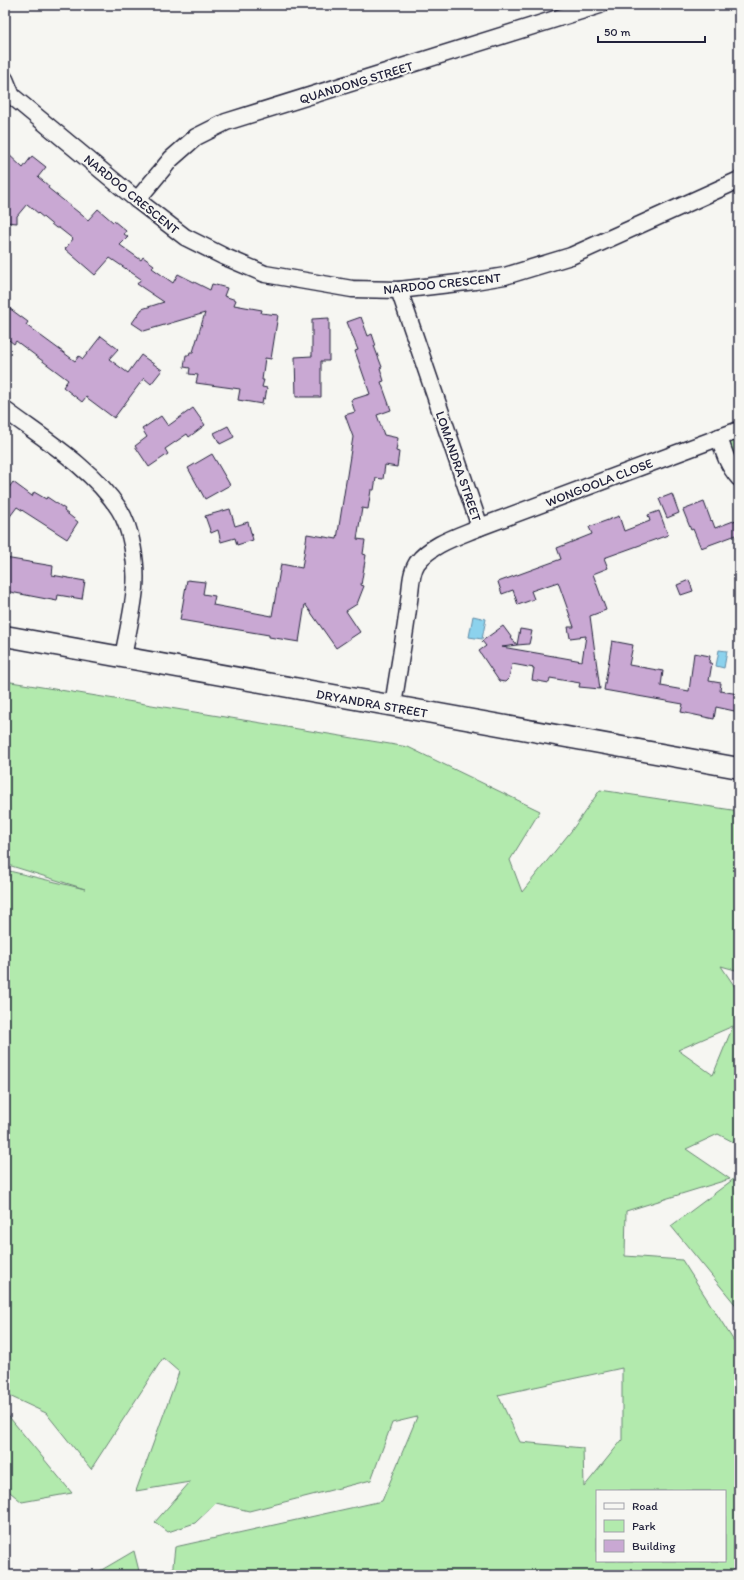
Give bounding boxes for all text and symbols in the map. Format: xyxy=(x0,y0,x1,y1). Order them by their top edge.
scale bar xyxy=(598,18,705,44)
text: 50 m xyxy=(604,25,630,39)
street label: QUANDONG STREET xyxy=(297,58,416,107)
street label: NARDOO CRESCENT xyxy=(81,151,183,238)
street label: NARDOO CRESCENT xyxy=(383,270,502,297)
street label: LOMANDRA STREET xyxy=(433,409,485,524)
street label: WONGOOLA CLOSE xyxy=(543,455,655,510)
street label: DRYANDRA STREET xyxy=(315,686,430,721)
legend xyxy=(596,1490,726,1562)
text: Road xyxy=(632,1499,658,1513)
text: Park xyxy=(632,1519,656,1533)
text: Building xyxy=(632,1539,676,1553)

